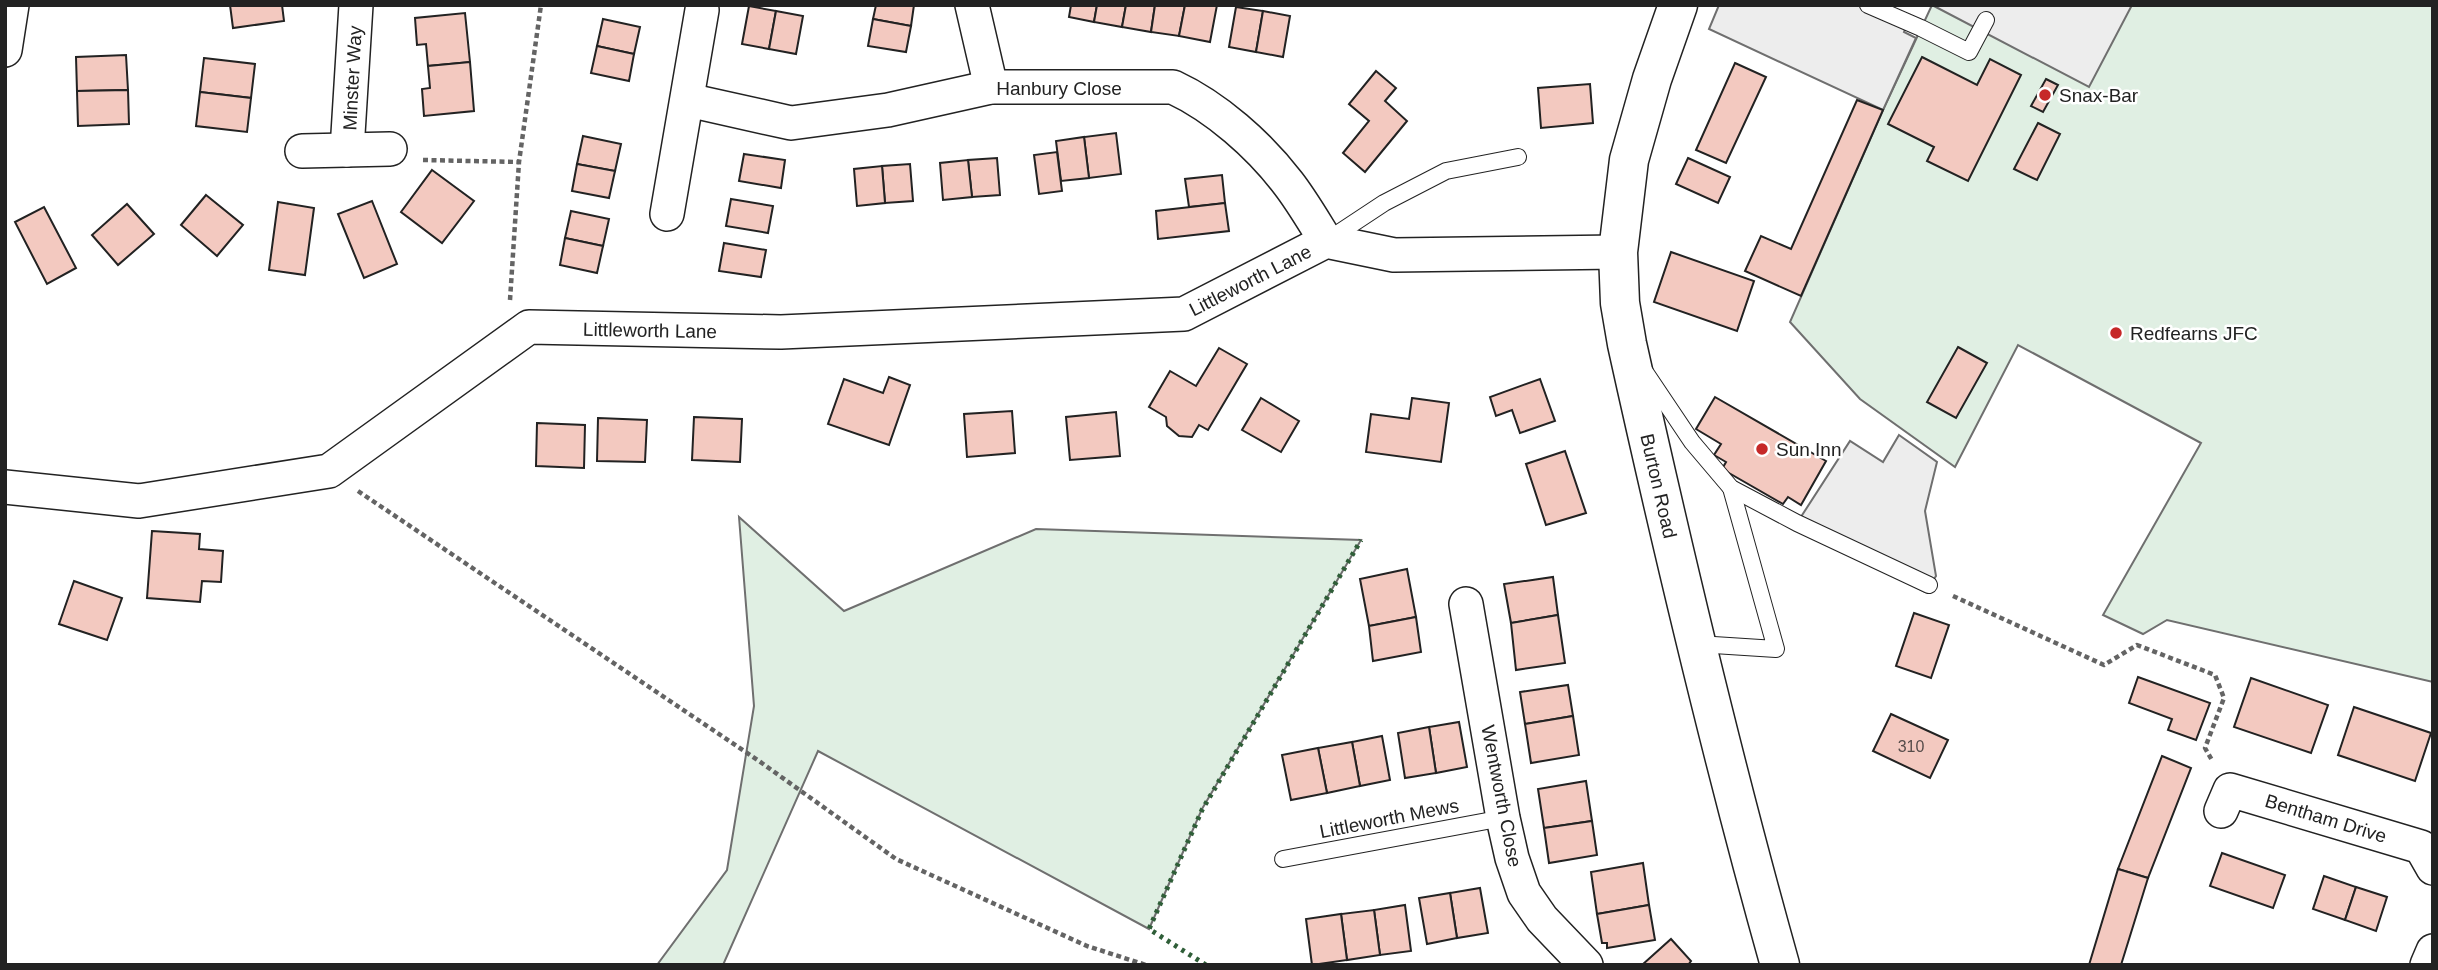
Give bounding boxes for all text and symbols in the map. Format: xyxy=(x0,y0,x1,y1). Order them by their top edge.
street label: Minster Way xyxy=(339,25,366,131)
street label: Hanbury Close xyxy=(996,78,1122,99)
place label: Snax-Bar xyxy=(2059,85,2139,106)
marker: Snax-Bar xyxy=(2037,87,2053,103)
street label: Littleworth Lane xyxy=(1186,241,1315,320)
street label: Littleworth Lane xyxy=(583,319,717,342)
place label: Redfearns JFC xyxy=(2130,323,2258,344)
marker: Redfearns JFC xyxy=(2108,325,2124,341)
street label: Burton Road xyxy=(1636,432,1681,540)
place label: Sun Inn xyxy=(1776,439,1842,460)
marker: Sun Inn xyxy=(1754,441,1770,457)
street label: Wentworth Close xyxy=(1477,723,1526,869)
house number: 310 xyxy=(1898,738,1924,755)
street label: Bentham Drive xyxy=(2263,790,2389,847)
street label: Littleworth Mews xyxy=(1318,795,1461,842)

